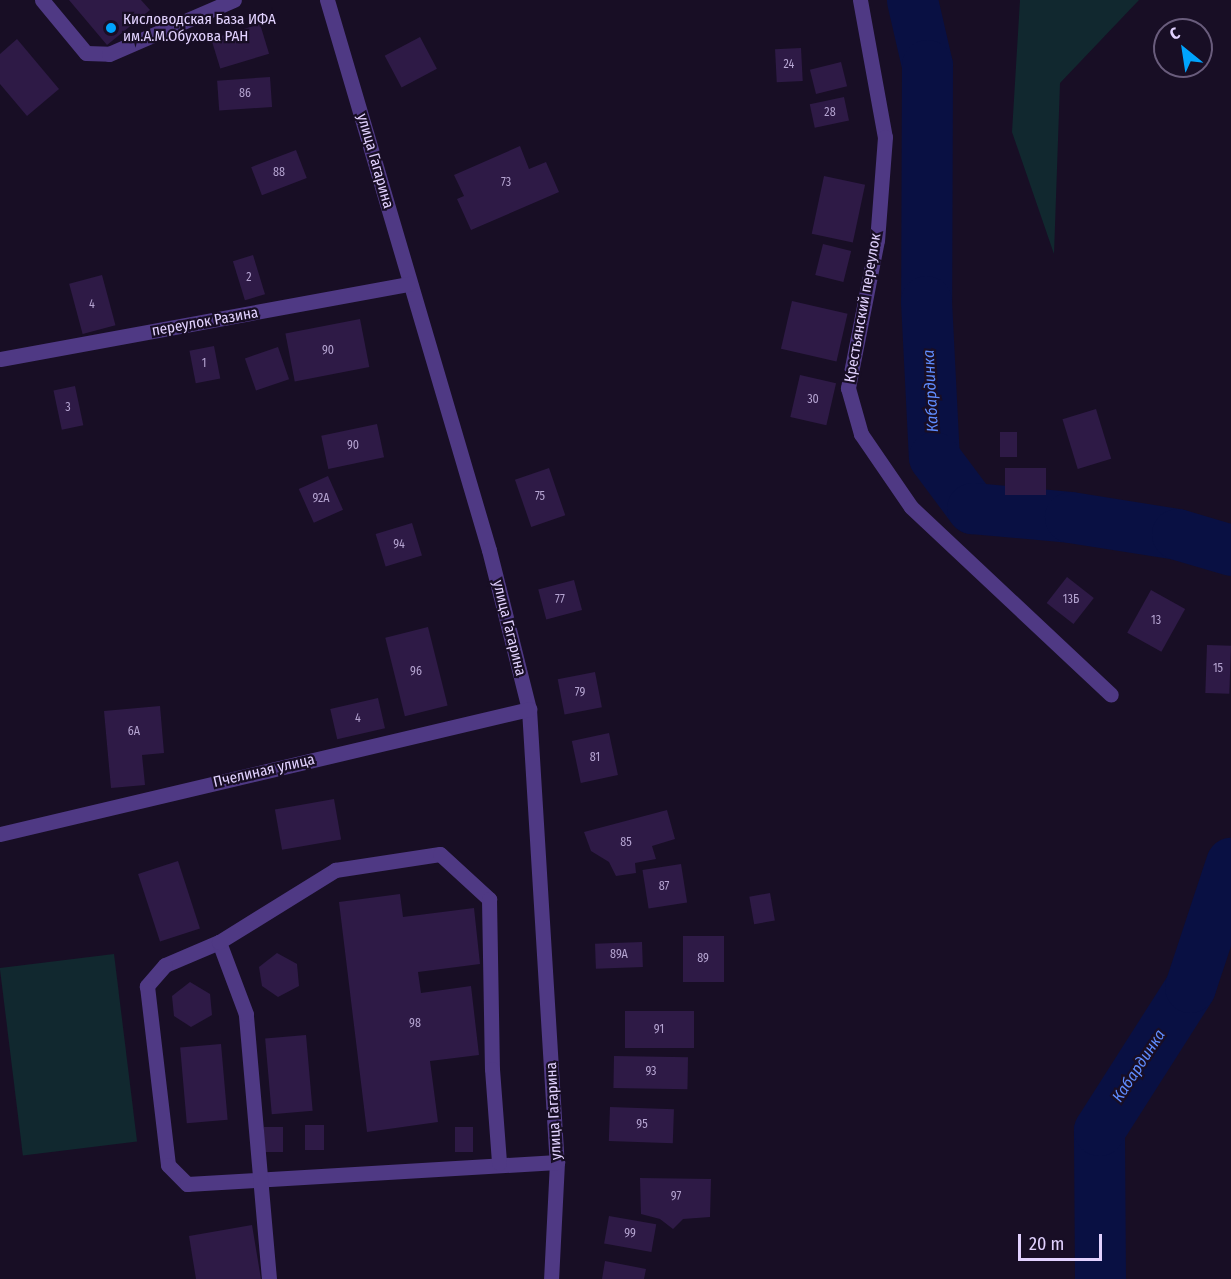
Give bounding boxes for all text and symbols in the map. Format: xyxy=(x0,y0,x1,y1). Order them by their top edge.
place label: Кисловодская База ИФА им.А.М.Обухова РАН xyxy=(123,10,276,45)
north arrow xyxy=(1153,18,1213,78)
marker: Кисловодская База ИФА им.А.М.Обухова РАН xyxy=(104,21,118,35)
text: С xyxy=(1166,23,1183,44)
house number: 24 xyxy=(784,58,794,72)
house number: 86 xyxy=(239,87,251,101)
house number: 28 xyxy=(824,106,836,120)
street label: улица Гагарина xyxy=(353,111,397,211)
house number: 88 xyxy=(273,166,285,180)
house number: 73 xyxy=(501,176,511,190)
street label: Крестьянский переулок xyxy=(841,232,885,384)
house number: 2 xyxy=(246,271,252,285)
house number: 4 xyxy=(89,298,95,312)
street label: переулок Разина xyxy=(150,304,260,340)
house number: 90 xyxy=(322,344,334,358)
water label: Кабардинка xyxy=(919,349,943,433)
house number: 1 xyxy=(202,357,206,371)
house number: 30 xyxy=(807,393,819,407)
house number: 3 xyxy=(65,401,71,415)
house number: 90 xyxy=(347,439,359,453)
house number: 75 xyxy=(535,490,545,504)
house number: 92А xyxy=(312,492,330,506)
house number: 94 xyxy=(393,538,405,552)
street label: улица Гагарина xyxy=(488,578,530,678)
house number: 77 xyxy=(555,593,565,607)
house number: 13Б xyxy=(1063,593,1079,607)
house number: 13 xyxy=(1151,614,1161,628)
house number: 15 xyxy=(1213,662,1223,676)
house number: 96 xyxy=(410,665,422,679)
house number: 79 xyxy=(575,686,585,700)
house number: 4 xyxy=(355,712,361,726)
house number: 6А xyxy=(128,725,140,739)
street label: Пчелиная улица xyxy=(212,751,316,791)
house number: 81 xyxy=(590,751,600,765)
house number: 85 xyxy=(620,836,632,850)
house number: 87 xyxy=(659,880,669,894)
house number: 89А xyxy=(610,948,628,962)
house number: 89 xyxy=(697,952,709,966)
house number: 98 xyxy=(409,1017,421,1031)
house number: 91 xyxy=(654,1023,664,1037)
water label: Кабардинка xyxy=(1108,1026,1170,1106)
street label: улица Гагарина xyxy=(542,1062,566,1160)
house number: 93 xyxy=(645,1065,657,1079)
house number: 95 xyxy=(636,1118,648,1132)
house number: 97 xyxy=(671,1190,681,1204)
scale bar xyxy=(1021,1222,1105,1260)
house number: 99 xyxy=(624,1227,636,1241)
text: 20 m xyxy=(1029,1233,1064,1255)

